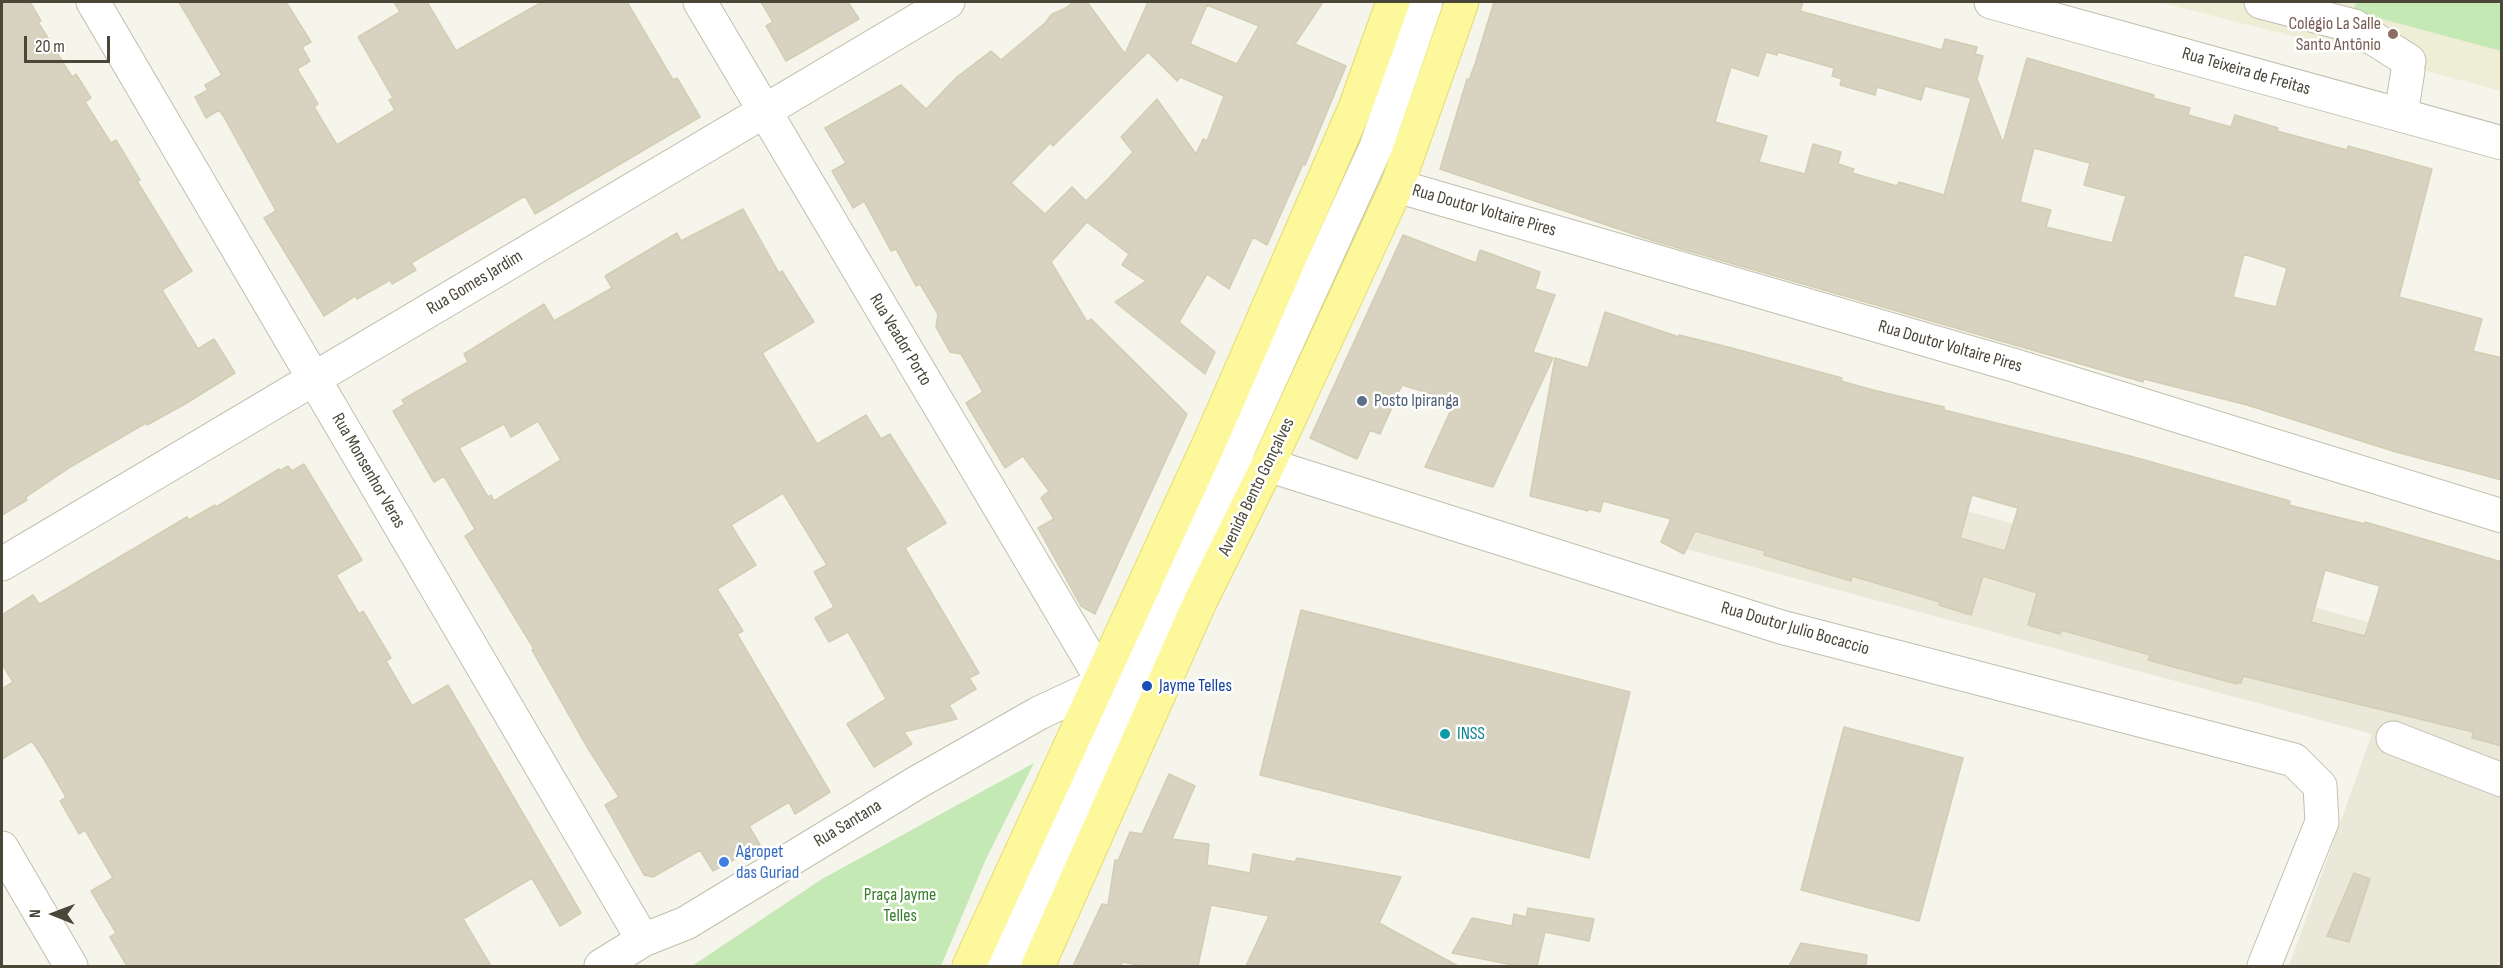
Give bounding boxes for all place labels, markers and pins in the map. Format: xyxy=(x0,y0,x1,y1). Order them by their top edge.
place label: Colégio La Salle Santo Antônio xyxy=(2288,13,2381,56)
marker: Colégio La Salle Santo Antônio xyxy=(2386,27,2400,41)
place label: Posto Ipiranga xyxy=(1374,390,1459,412)
marker: Posto Ipiranga xyxy=(1355,394,1369,408)
place label: Jayme Telles xyxy=(1159,675,1232,697)
marker: Jayme Telles xyxy=(1140,679,1154,693)
place label: INSS xyxy=(1457,723,1485,745)
marker: INSS xyxy=(1438,727,1452,741)
place label: Agropet das Guriad xyxy=(736,841,799,884)
marker: Agropet das Guriad xyxy=(717,855,731,869)

